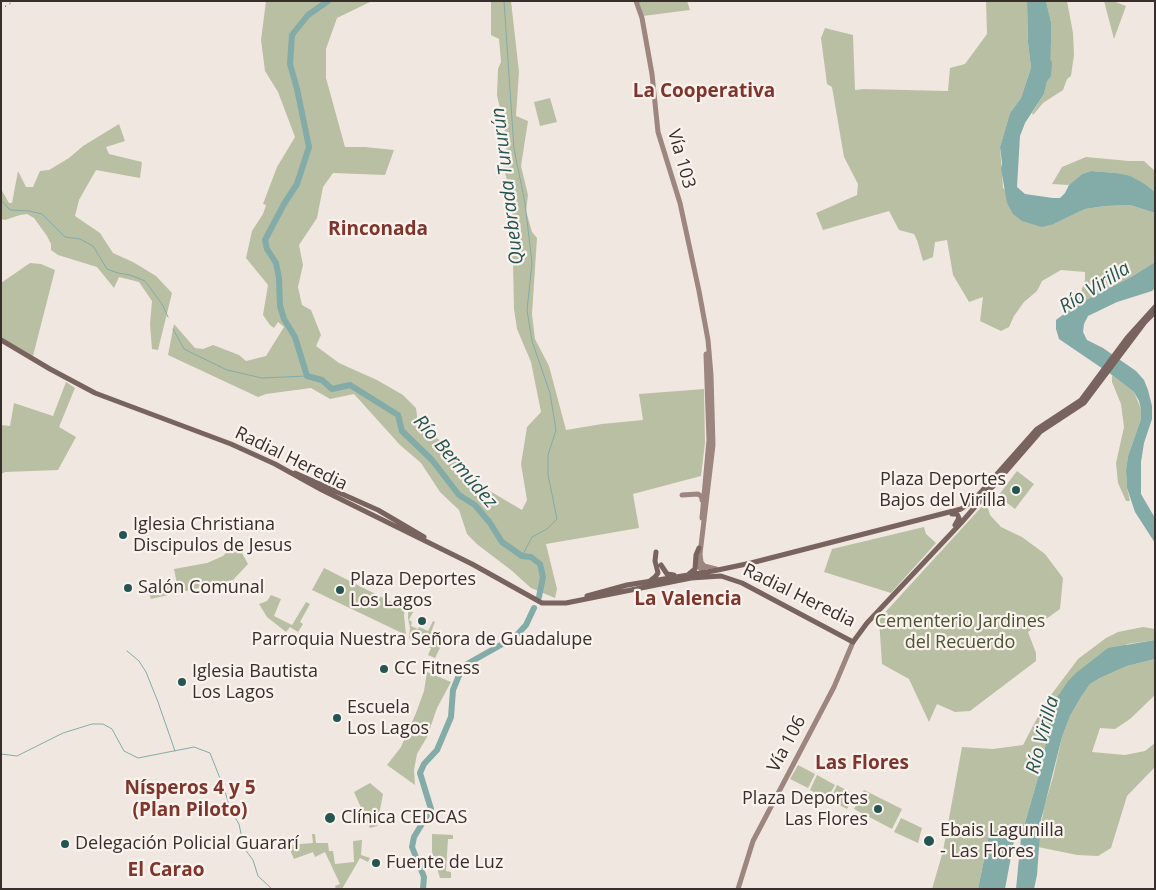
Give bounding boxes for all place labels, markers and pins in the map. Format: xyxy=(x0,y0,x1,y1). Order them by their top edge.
place label: Plaza Deportes Bajos del Virilla xyxy=(879,469,1006,512)
marker: Plaza Deportes Bajos del Virilla xyxy=(1010,484,1022,496)
place label: Iglesia Christiana Discipulos de Jesus xyxy=(133,514,292,556)
marker: Iglesia Christiana Discipulos de Jesus xyxy=(117,529,129,541)
place label: Plaza Deportes Los Lagos xyxy=(350,569,476,612)
place label: Salón Comunal xyxy=(138,577,264,599)
marker: Salón Comunal xyxy=(122,582,134,594)
marker: Plaza Deportes Los Lagos xyxy=(334,584,346,596)
marker: Parroquia Nuestra Señora de Guadalupe xyxy=(416,615,428,627)
place label: Parroquia Nuestra Señora de Guadalupe xyxy=(252,629,592,651)
place label: CC Fitness xyxy=(394,658,480,680)
place label: Iglesia Bautista Los Lagos xyxy=(192,661,318,704)
marker: CC Fitness xyxy=(378,663,390,675)
marker: Iglesia Bautista Los Lagos xyxy=(176,676,188,688)
place label: Escuela Los Lagos xyxy=(347,697,429,740)
marker: Escuela Los Lagos xyxy=(331,712,343,724)
place label: Plaza Deportes Las Flores xyxy=(742,788,868,831)
marker: Plaza Deportes Las Flores xyxy=(872,803,884,815)
place label: Clínica CEDCAS xyxy=(341,807,467,829)
marker: Clínica CEDCAS xyxy=(323,811,337,825)
place label: Ebais Lagunilla - Las Flores xyxy=(940,820,1064,862)
place label: Delegación Policial Guararí xyxy=(75,833,299,855)
marker: Ebais Lagunilla - Las Flores xyxy=(922,834,936,848)
marker: Delegación Policial Guararí xyxy=(59,838,71,850)
place label: Fuente de Luz xyxy=(386,852,503,874)
marker: Fuente de Luz xyxy=(370,857,382,869)

